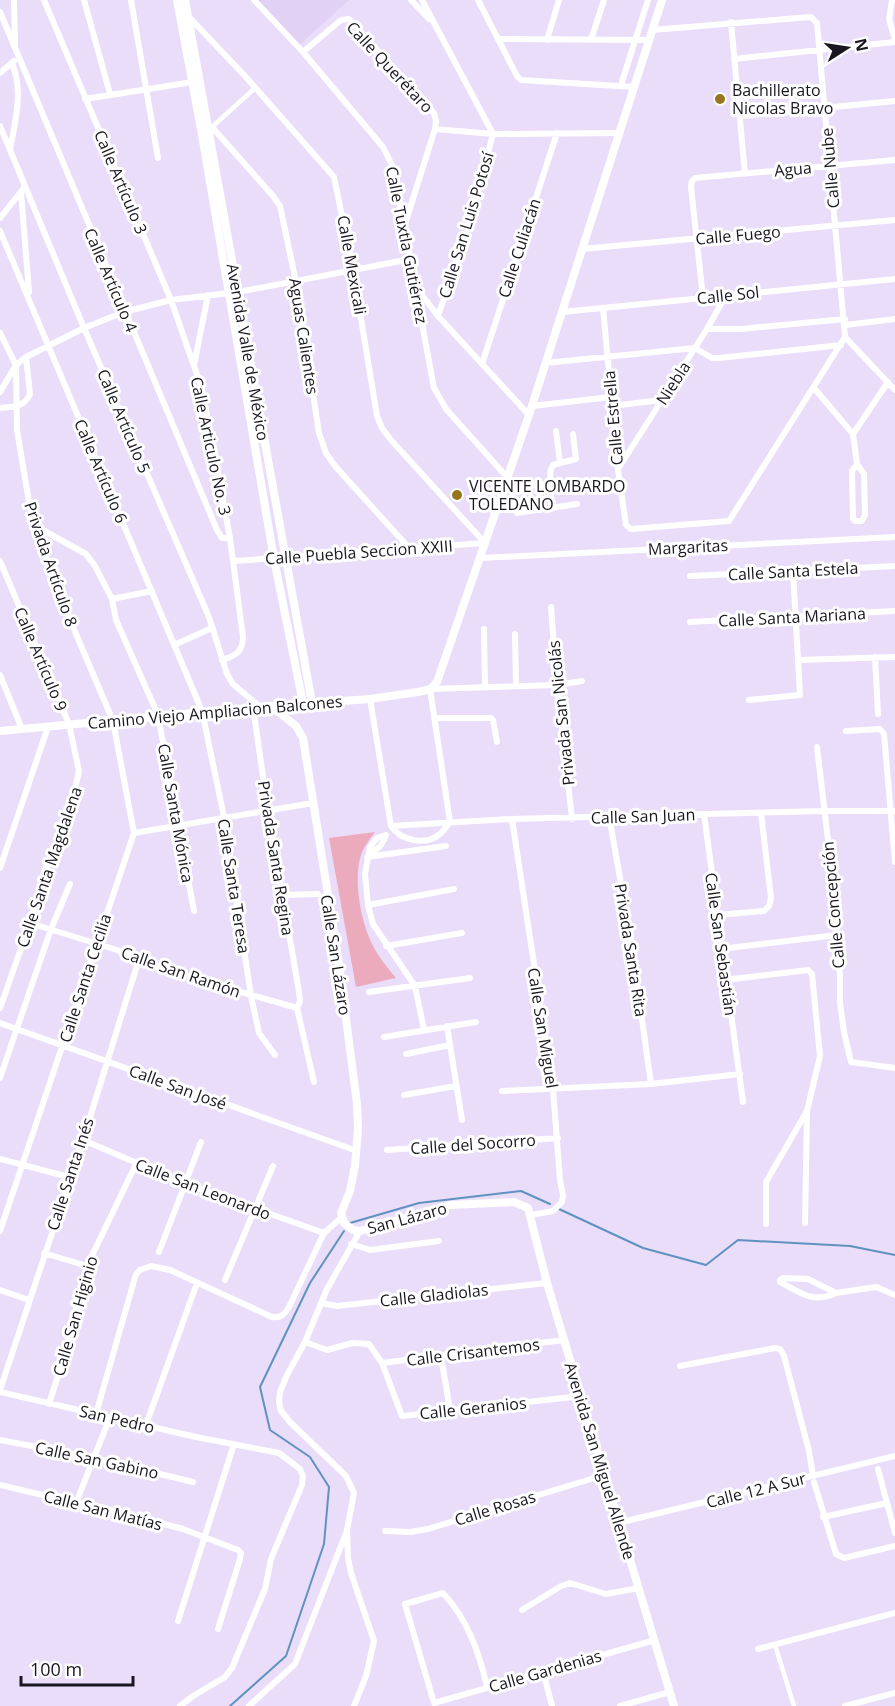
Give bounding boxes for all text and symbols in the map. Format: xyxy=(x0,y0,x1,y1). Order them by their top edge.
street label: Calle Querétaro xyxy=(342,16,438,118)
north arrow xyxy=(817,18,877,78)
text: N xyxy=(850,36,874,54)
place label: Bachillerato Nicolas Bravo xyxy=(732,79,833,119)
marker: Bachillerato Nicolas Bravo xyxy=(713,92,727,106)
street label: Calle Artículo 3 xyxy=(89,127,153,237)
street label: Calle Nube xyxy=(816,127,844,209)
street label: Calle San Luis Potosí xyxy=(433,148,499,301)
street label: Agua xyxy=(773,156,813,182)
street label: Calle Tuxtla Gutiérrez xyxy=(381,165,433,325)
street label: Calle Culiacán xyxy=(493,195,545,301)
street label: Calle Mexicali xyxy=(332,214,372,316)
street label: Calle Fuego xyxy=(694,220,782,250)
street label: Calle Artículo 4 xyxy=(79,225,143,335)
street label: Avenida Valle de México xyxy=(222,262,274,442)
street label: Aguas Calientes xyxy=(284,276,324,396)
street label: Calle Sol xyxy=(696,281,760,309)
street label: Niebla xyxy=(651,357,695,409)
street label: Calle Artículo 5 xyxy=(92,366,156,476)
street label: Calle Estrella xyxy=(598,370,628,466)
street label: Calle Articulo No. 3 xyxy=(186,375,236,517)
street label: Calle Artículo 6 xyxy=(69,416,133,526)
place label: VICENTE LOMBARDO TOLEDANO xyxy=(469,475,625,515)
marker: VICENTE LOMBARDO TOLEDANO xyxy=(450,488,464,502)
street label: Privada Artículo 8 xyxy=(19,499,83,629)
street label: Calle Puebla Seccion XXIII xyxy=(264,534,454,570)
street label: Margaritas xyxy=(647,534,729,560)
street label: Calle Santa Estela xyxy=(727,557,859,585)
street label: Calle Santa Mariana xyxy=(718,602,866,632)
street label: Calle Artículo 9 xyxy=(9,604,73,714)
street label: Privada San Nicolás xyxy=(542,640,580,786)
street label: Camino Viejo Ampliacion Balcones xyxy=(87,690,343,734)
street label: Calle Santa Mónica xyxy=(153,742,199,884)
street label: Privada Santa Regina xyxy=(253,779,299,937)
street label: Calle Santa Magdalena xyxy=(11,784,87,950)
street label: Calle San Juan xyxy=(590,803,696,829)
street label: Calle Santa Teresa xyxy=(212,817,256,955)
street label: Calle Concepción xyxy=(816,841,850,969)
street label: Calle San Sebastián xyxy=(700,871,742,1017)
street label: Privada Santa Rita xyxy=(610,882,652,1018)
street label: Calle San Lázaro xyxy=(316,893,356,1017)
street label: Calle Santa Cecilia xyxy=(54,911,116,1045)
street label: Calle San Ramón xyxy=(118,941,244,1003)
street label: Calle San Miguel xyxy=(523,966,563,1090)
street label: Calle San José xyxy=(126,1059,230,1115)
street label: Calle Santa Inés xyxy=(41,1115,99,1233)
street label: Calle del Socorro xyxy=(410,1129,536,1159)
street label: Calle San Leonardo xyxy=(132,1153,274,1225)
street label: San Lázaro xyxy=(365,1197,449,1239)
street label: Calle San Higinio xyxy=(47,1253,103,1379)
street label: Calle Gladiolas xyxy=(379,1278,489,1312)
street label: Calle Crisantemos xyxy=(405,1333,541,1371)
street label: Avenida San Miguel Allende xyxy=(559,1360,641,1562)
street label: Calle Geranios xyxy=(418,1391,528,1425)
street label: San Pedro xyxy=(77,1400,157,1438)
street label: Calle San Gabino xyxy=(33,1436,161,1484)
street label: Calle 12 A Sur xyxy=(704,1467,809,1513)
street label: Calle San Matías xyxy=(41,1485,165,1535)
street label: Calle Rosas xyxy=(452,1485,538,1531)
street label: Calle Gardenias xyxy=(486,1644,604,1698)
scale bar xyxy=(21,1649,134,1687)
text: 100 m xyxy=(30,1657,82,1681)

